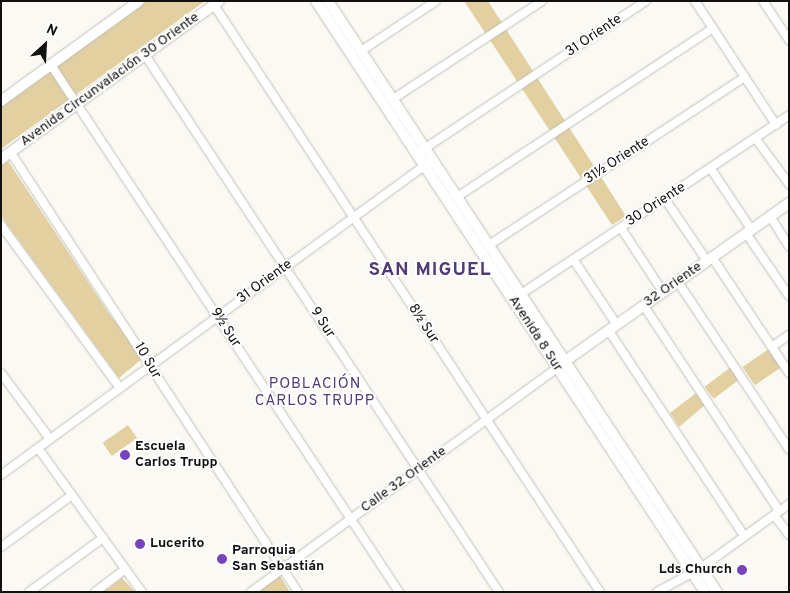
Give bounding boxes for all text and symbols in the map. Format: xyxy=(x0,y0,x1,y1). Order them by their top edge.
street label: Avenida Circunvalación 30 Oriente xyxy=(17,9,203,151)
street label: 31 Oriente xyxy=(563,11,625,61)
north arrow xyxy=(20,20,70,70)
text: N xyxy=(43,21,60,41)
street label: 31½ Oriente xyxy=(581,134,653,188)
street label: 30 Oriente xyxy=(623,179,689,231)
street label: 31 Oriente xyxy=(234,256,296,308)
street label: 32 Oriente xyxy=(641,259,705,311)
district label: SAN MIGUEL xyxy=(367,260,493,282)
street label: Avenida 8 Sur xyxy=(504,293,566,375)
street label: 8½ Sur xyxy=(404,301,442,347)
street label: 9 Sur xyxy=(306,304,338,342)
street label: 9½ Sur xyxy=(206,305,244,351)
street label: 10 Sur xyxy=(130,340,164,382)
district label: POBLACIÓN CARLOS TRUPP xyxy=(253,375,377,410)
place label: Escuela Carlos Trupp xyxy=(135,439,218,472)
street label: Calle 32 Oriente xyxy=(358,443,450,517)
marker: Escuela Carlos Trupp xyxy=(119,449,131,461)
place label: Lucerito xyxy=(150,536,205,552)
marker: Lucerito xyxy=(134,538,146,550)
place label: Parroquia San Sebastián xyxy=(232,543,324,576)
marker: Parroquia San Sebastián xyxy=(216,553,228,565)
place label: Lds Church xyxy=(659,562,732,578)
marker: Lds Church xyxy=(736,564,748,576)

